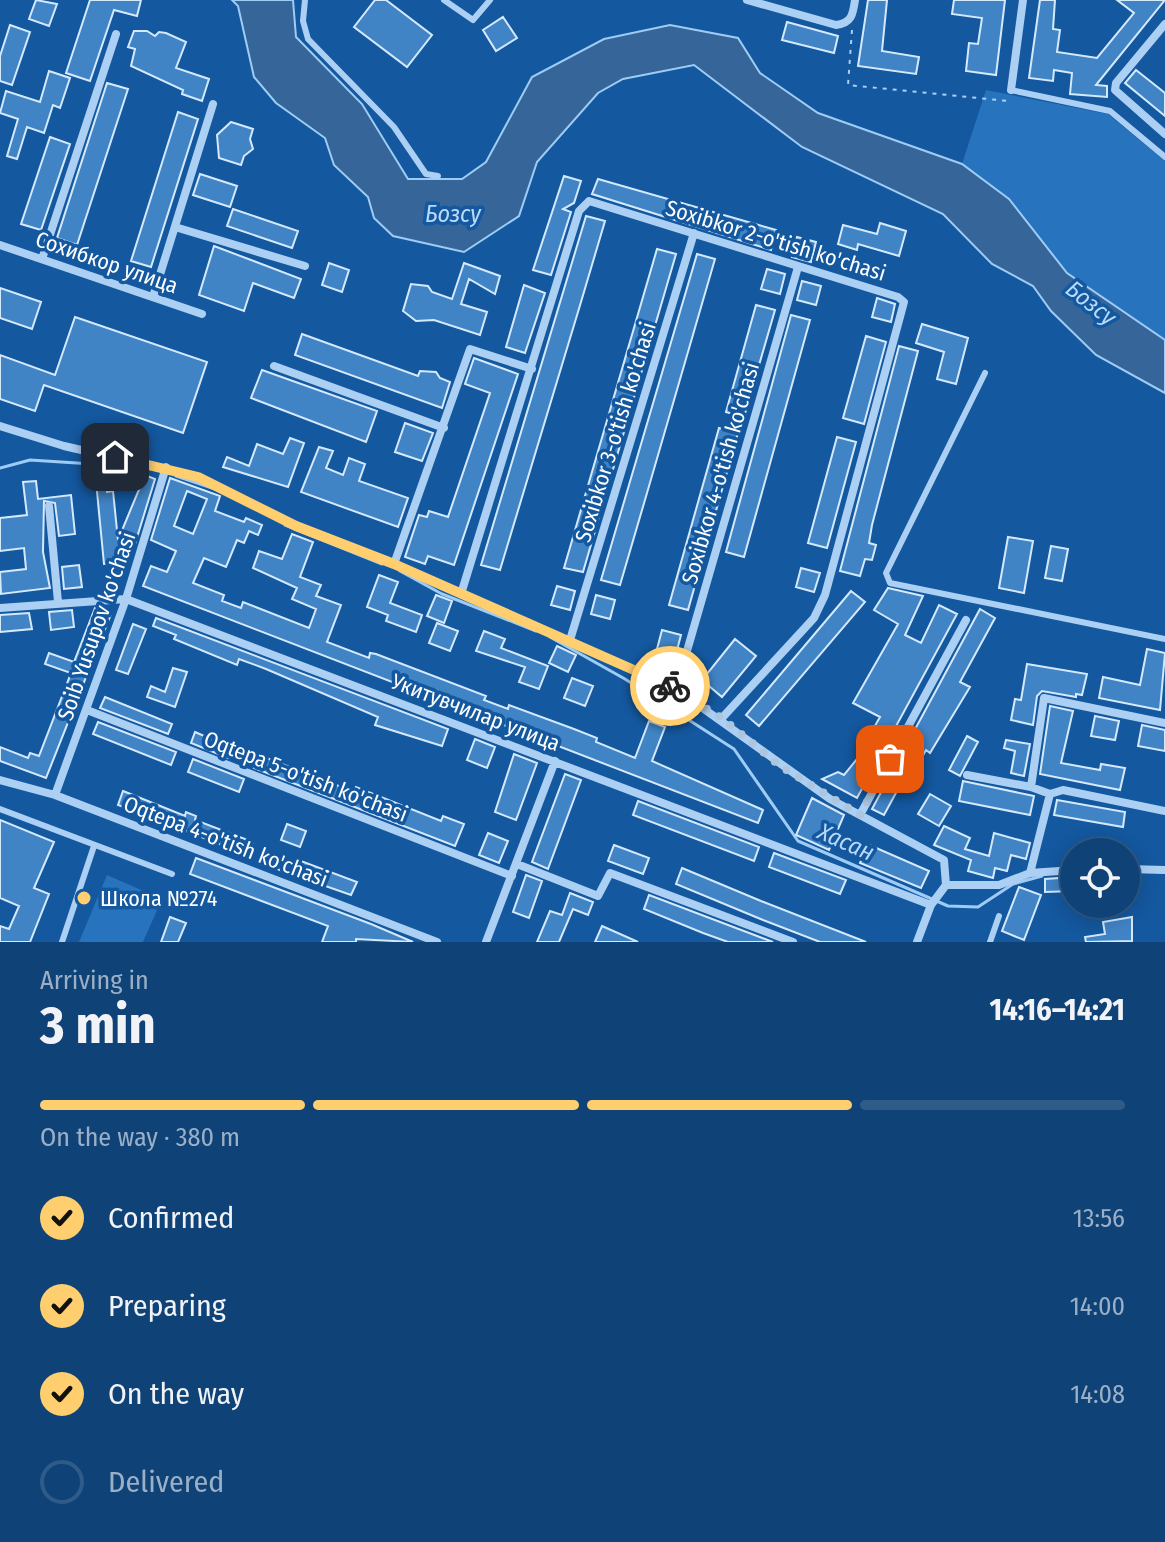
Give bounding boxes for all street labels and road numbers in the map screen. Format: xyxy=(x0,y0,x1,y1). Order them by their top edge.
street label: Soxibkor 2-o'tish ko'chasi xyxy=(663,194,889,287)
street label: Сохибкор улица xyxy=(32,226,182,299)
street label: Soxibkor 3-o'tish ko'chasi xyxy=(569,319,662,546)
street label: Soxibkor 4-o'tish ko'chasi xyxy=(676,359,765,587)
street label: Soib Yusupov ko'chasi xyxy=(52,528,141,724)
street label: Укитувчилар улица xyxy=(387,668,564,757)
street label: Oqtepa 5-o'tish ko'chasi xyxy=(200,725,412,828)
street label: Oqtepa 4-o'tish ko'chasi xyxy=(120,790,332,893)

